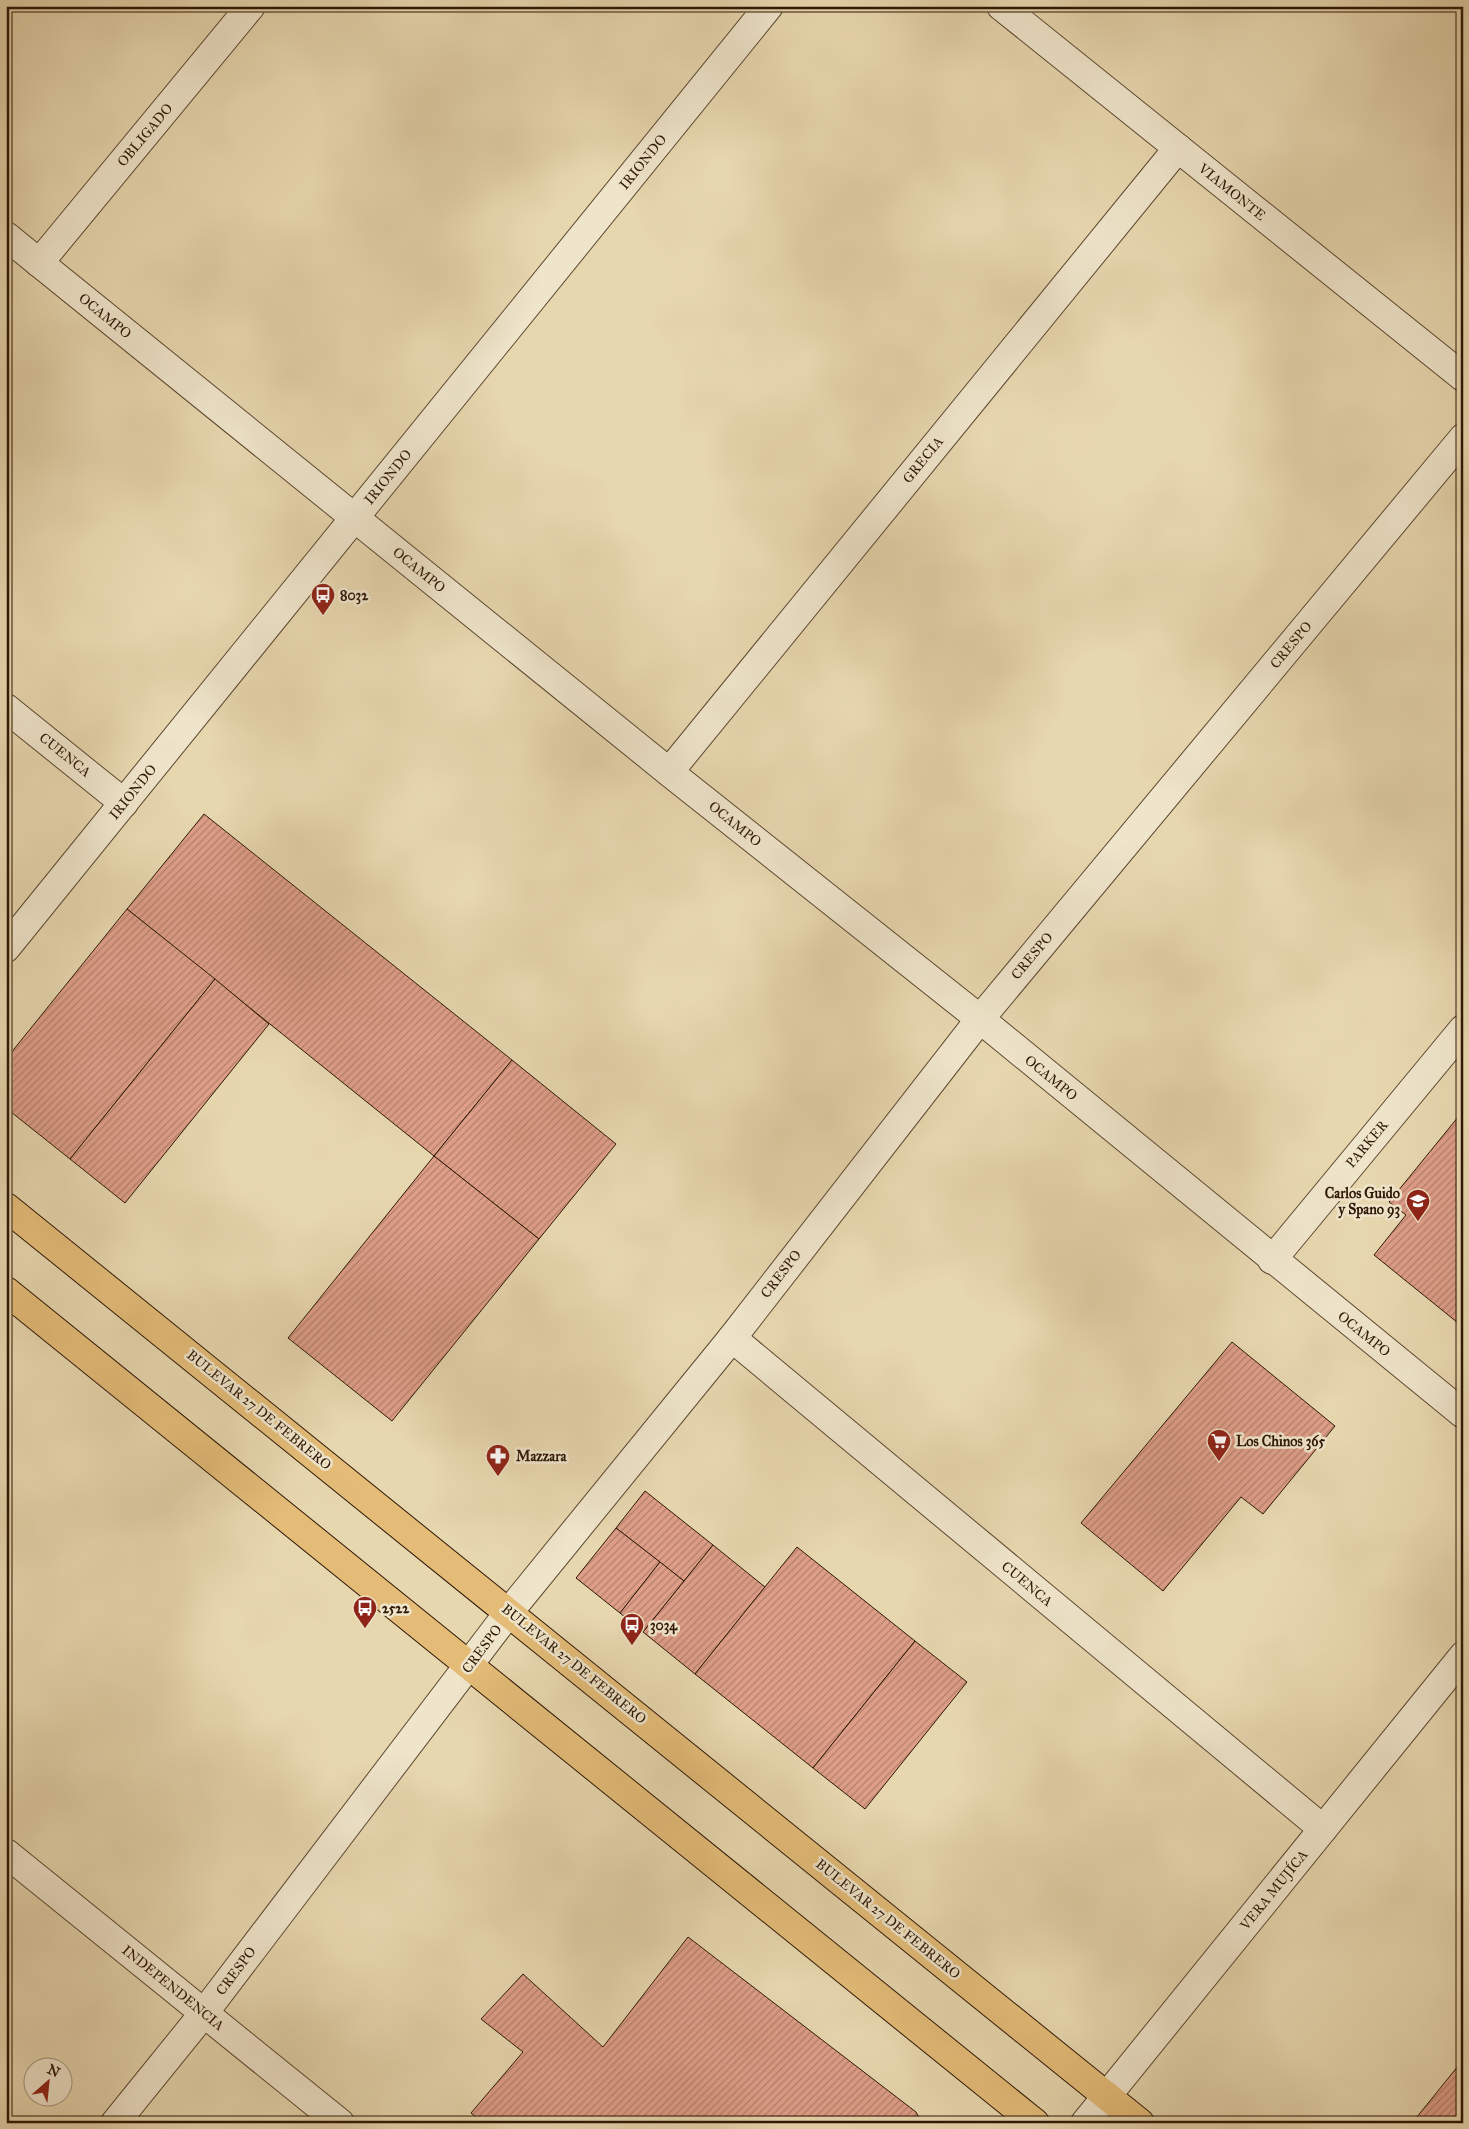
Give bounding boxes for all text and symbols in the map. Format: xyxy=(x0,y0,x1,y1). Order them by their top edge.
street label: OBLIGADO xyxy=(114,100,176,170)
street label: IRIONDO xyxy=(616,131,670,193)
street label: VIAMONTE xyxy=(1194,159,1269,224)
street label: OCAMPO xyxy=(75,290,135,342)
street label: GRECIA xyxy=(899,433,947,487)
street label: IRIONDO xyxy=(361,446,415,508)
street label: OCAMPO xyxy=(389,544,449,596)
bus stop icon: 8032 xyxy=(310,582,336,616)
place label: 8032 xyxy=(340,587,369,605)
street label: CRESPO xyxy=(1266,618,1316,672)
street label: CUENCA xyxy=(36,729,95,781)
street label: IRIONDO xyxy=(106,761,160,823)
street label: OCAMPO xyxy=(705,798,765,850)
street label: CRESPO xyxy=(1007,929,1057,983)
street label: OCAMPO xyxy=(1021,1052,1081,1104)
street label: PARKER xyxy=(1342,1116,1392,1171)
place label: Carlos Guido y Spano 93 xyxy=(1325,1185,1400,1219)
school or university icon: Carlos Guido y Spano 93 xyxy=(1405,1188,1431,1222)
street label: CRESPO xyxy=(757,1247,805,1301)
street label: OCAMPO xyxy=(1334,1308,1394,1360)
street label: BULEVAR 27 DE FEBRERO xyxy=(183,1346,335,1474)
supermarket icon: Los Chinos 365 xyxy=(1206,1428,1232,1462)
place label: Los Chinos 365 xyxy=(1236,1433,1325,1451)
pharmacy icon: Mazzara xyxy=(485,1443,511,1477)
place label: Mazzara xyxy=(516,1448,567,1465)
street label: CUENCA xyxy=(998,1558,1056,1611)
bus stop icon: 2522 xyxy=(352,1595,378,1629)
place label: 2522 xyxy=(382,1600,410,1617)
street label: BULEVAR 27 DE FEBRERO xyxy=(498,1600,650,1728)
bus stop icon: 3034 xyxy=(619,1612,645,1646)
place label: 3034 xyxy=(650,1617,678,1635)
street label: CRESPO xyxy=(458,1621,506,1677)
street label: VERA MUJÍCA xyxy=(1234,1845,1313,1935)
street label: BULEVAR 27 DE FEBRERO xyxy=(812,1855,964,1983)
street label: INDEPENDENCIA xyxy=(119,1942,228,2035)
street label: CRESPO xyxy=(212,1943,260,1999)
north arrow xyxy=(22,2056,72,2106)
text: N xyxy=(45,2061,63,2081)

